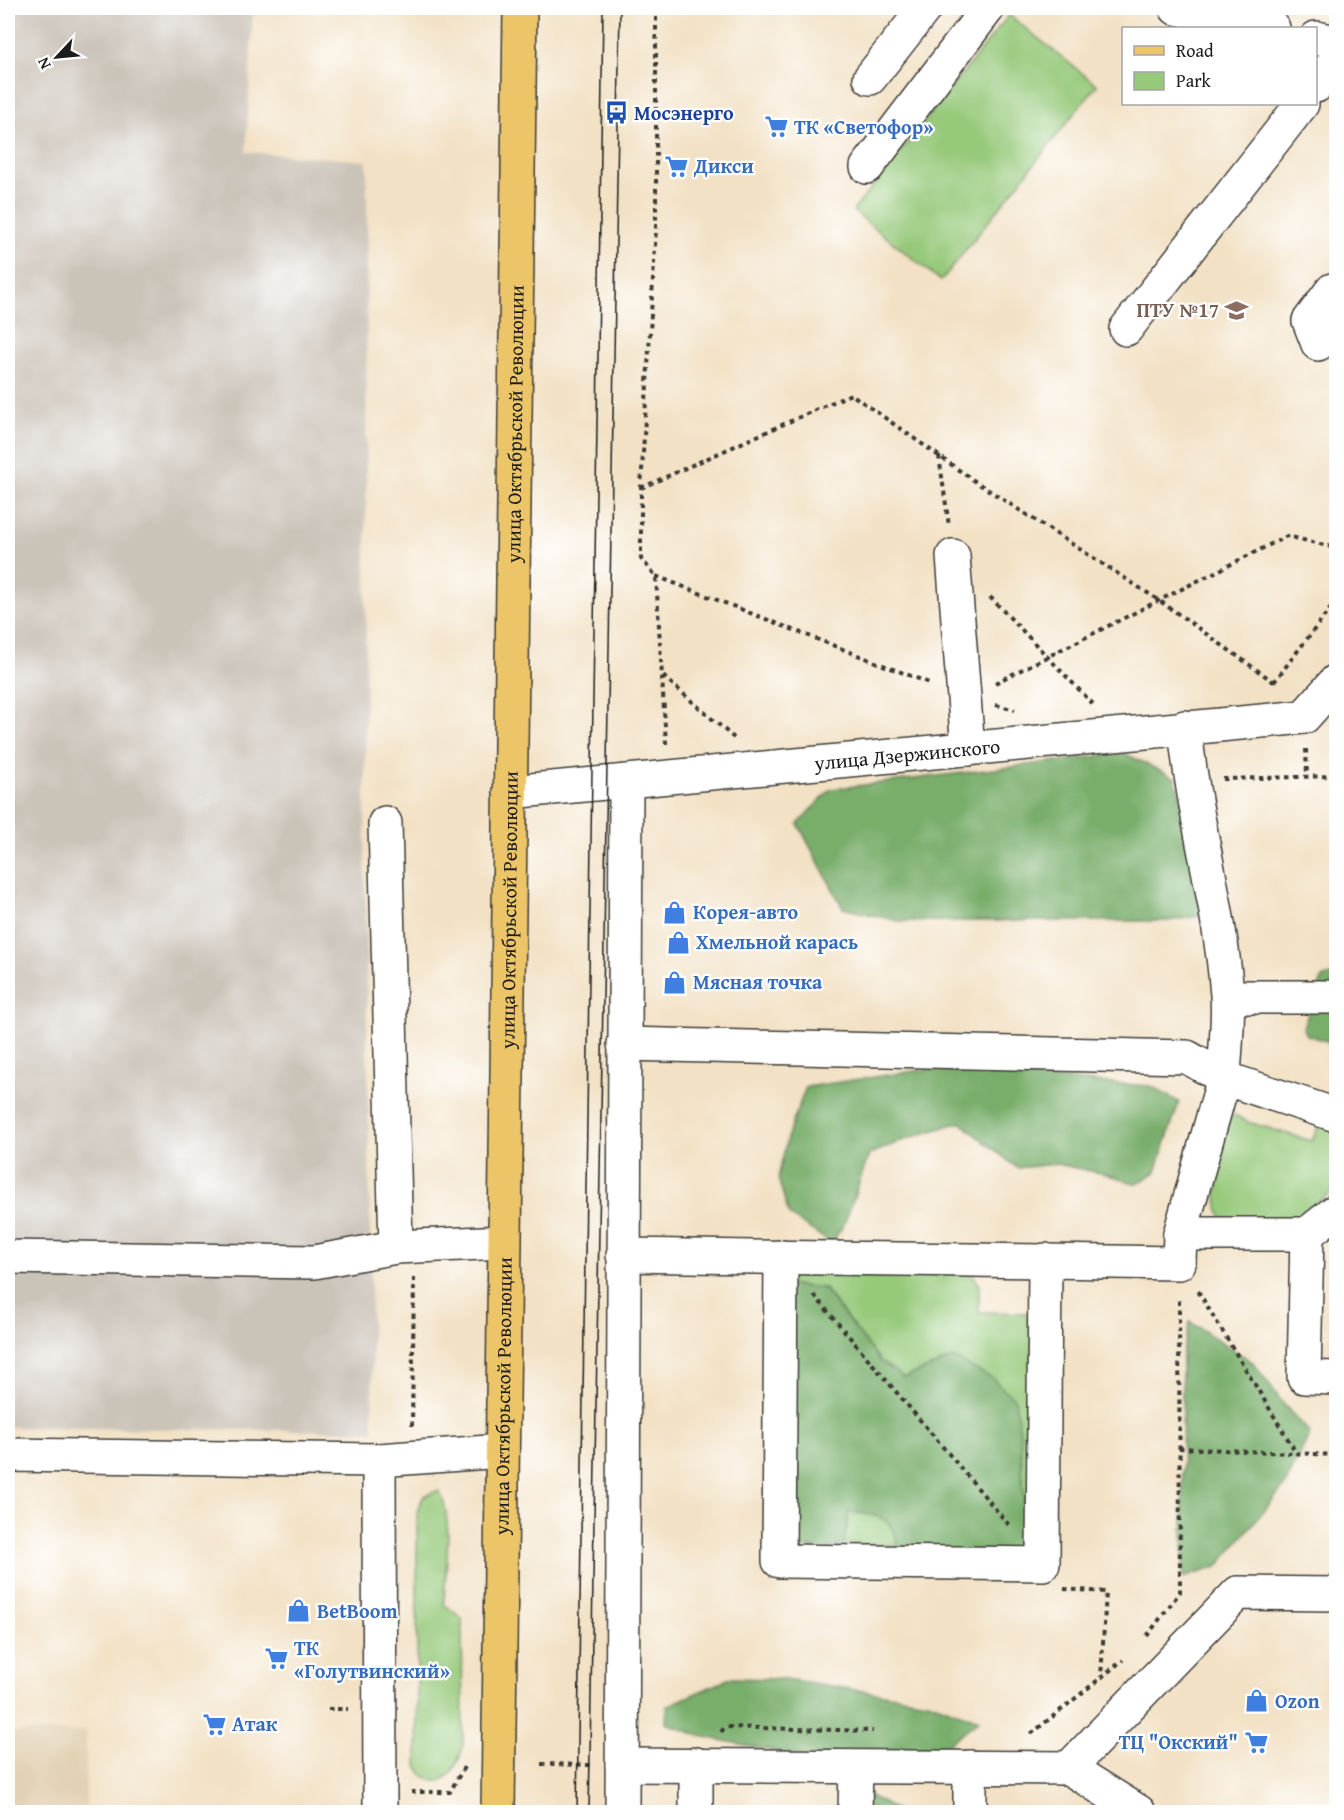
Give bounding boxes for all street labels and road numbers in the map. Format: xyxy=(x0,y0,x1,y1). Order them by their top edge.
street label: улица Октябрьской Революции xyxy=(498,285,531,564)
street label: улица Дзержинского xyxy=(812,731,1001,777)
street label: улица Октябрьской Революции xyxy=(492,771,525,1050)
street label: улица Октябрьской Революции xyxy=(486,1257,519,1536)

